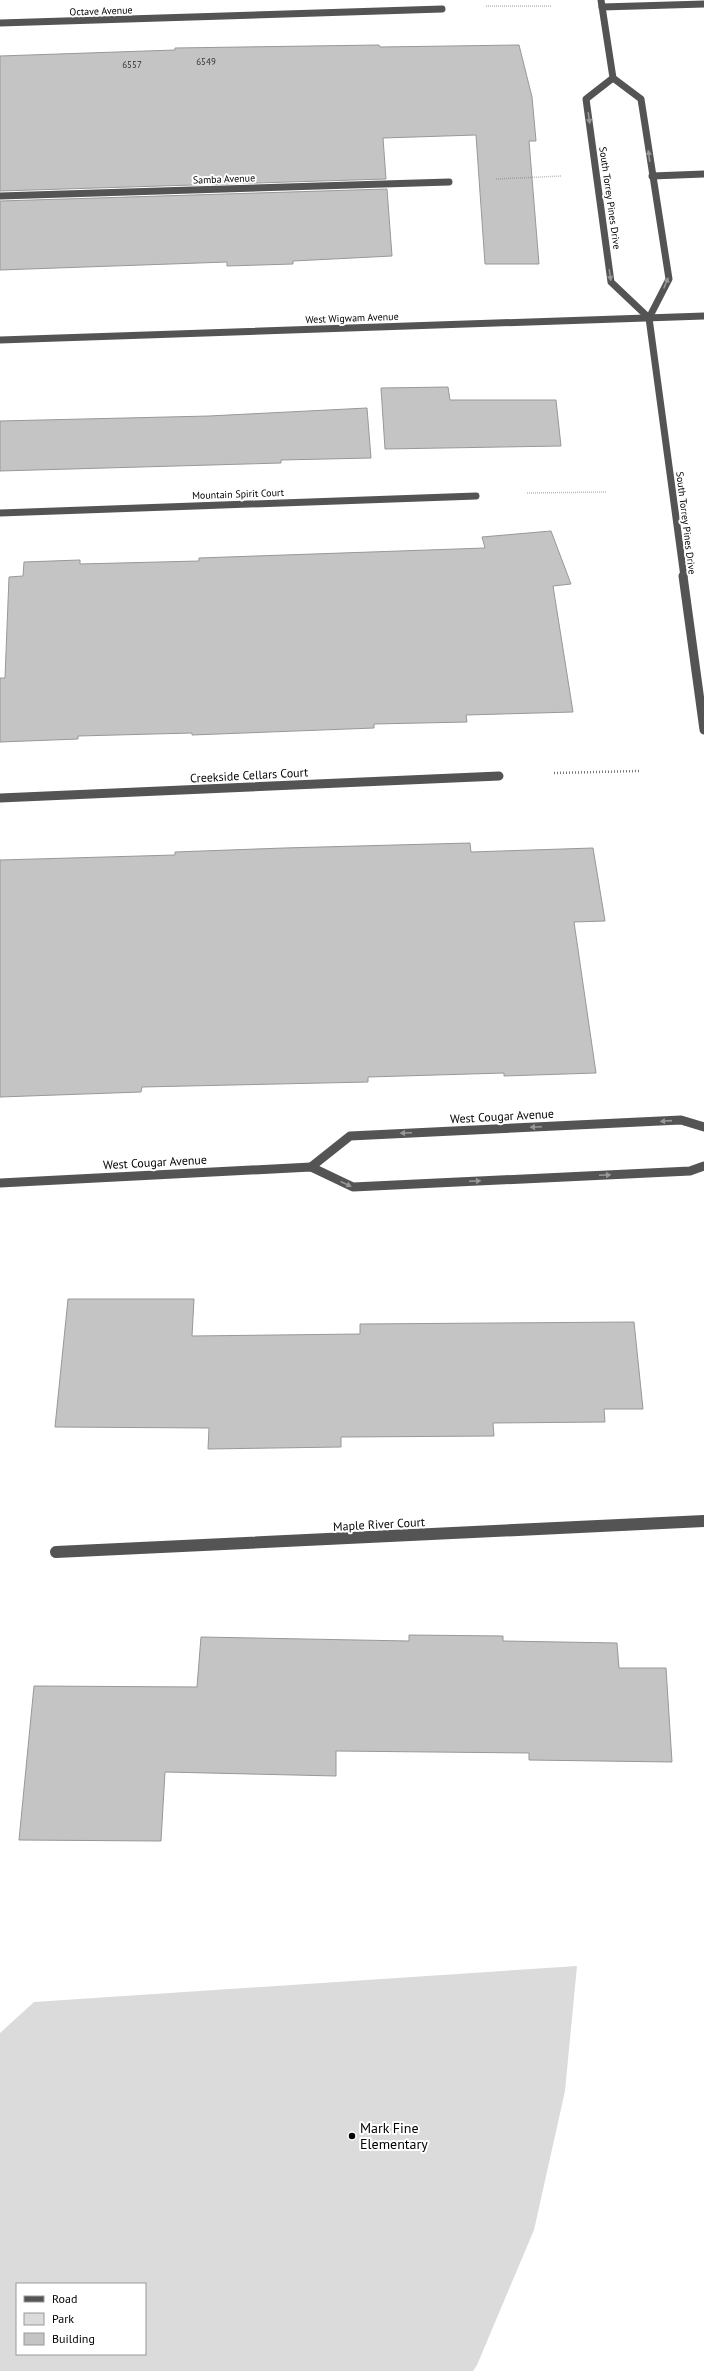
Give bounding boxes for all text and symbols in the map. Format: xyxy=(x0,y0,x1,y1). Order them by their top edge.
street label: Octave Avenue xyxy=(69,3,133,19)
house number: 6549 xyxy=(196,56,216,67)
house number: 6557 xyxy=(122,59,142,70)
one-way arrow xyxy=(586,112,592,124)
street label: South Torrey Pines Drive xyxy=(596,146,624,250)
one-way arrow xyxy=(646,149,652,162)
street label: Samba Avenue xyxy=(193,171,255,187)
one-way arrow xyxy=(607,269,613,281)
one-way arrow xyxy=(664,277,670,289)
street label: West Wigwam Avenue xyxy=(305,310,399,326)
street label: South Torrey Pines Drive xyxy=(673,471,699,575)
street label: Mountain Spirit Court xyxy=(192,486,285,502)
street label: Creekside Cellars Court xyxy=(190,764,308,786)
street label: West Cougar Avenue xyxy=(450,1106,554,1126)
one-way arrow xyxy=(660,1117,672,1124)
one-way arrow xyxy=(529,1124,542,1130)
one-way arrow xyxy=(399,1130,412,1136)
street label: West Cougar Avenue xyxy=(103,1152,207,1172)
one-way arrow xyxy=(599,1171,611,1178)
one-way arrow xyxy=(469,1178,482,1184)
one-way arrow xyxy=(340,1180,352,1187)
street label: Maple River Court xyxy=(333,1514,425,1534)
place label: Mark Fine Elementary xyxy=(360,2119,428,2153)
marker: Mark Fine Elementary xyxy=(347,2131,357,2141)
legend xyxy=(16,2283,146,2355)
text: Road xyxy=(52,2291,77,2306)
text: Park xyxy=(52,2311,74,2326)
text: Building xyxy=(52,2331,95,2346)

